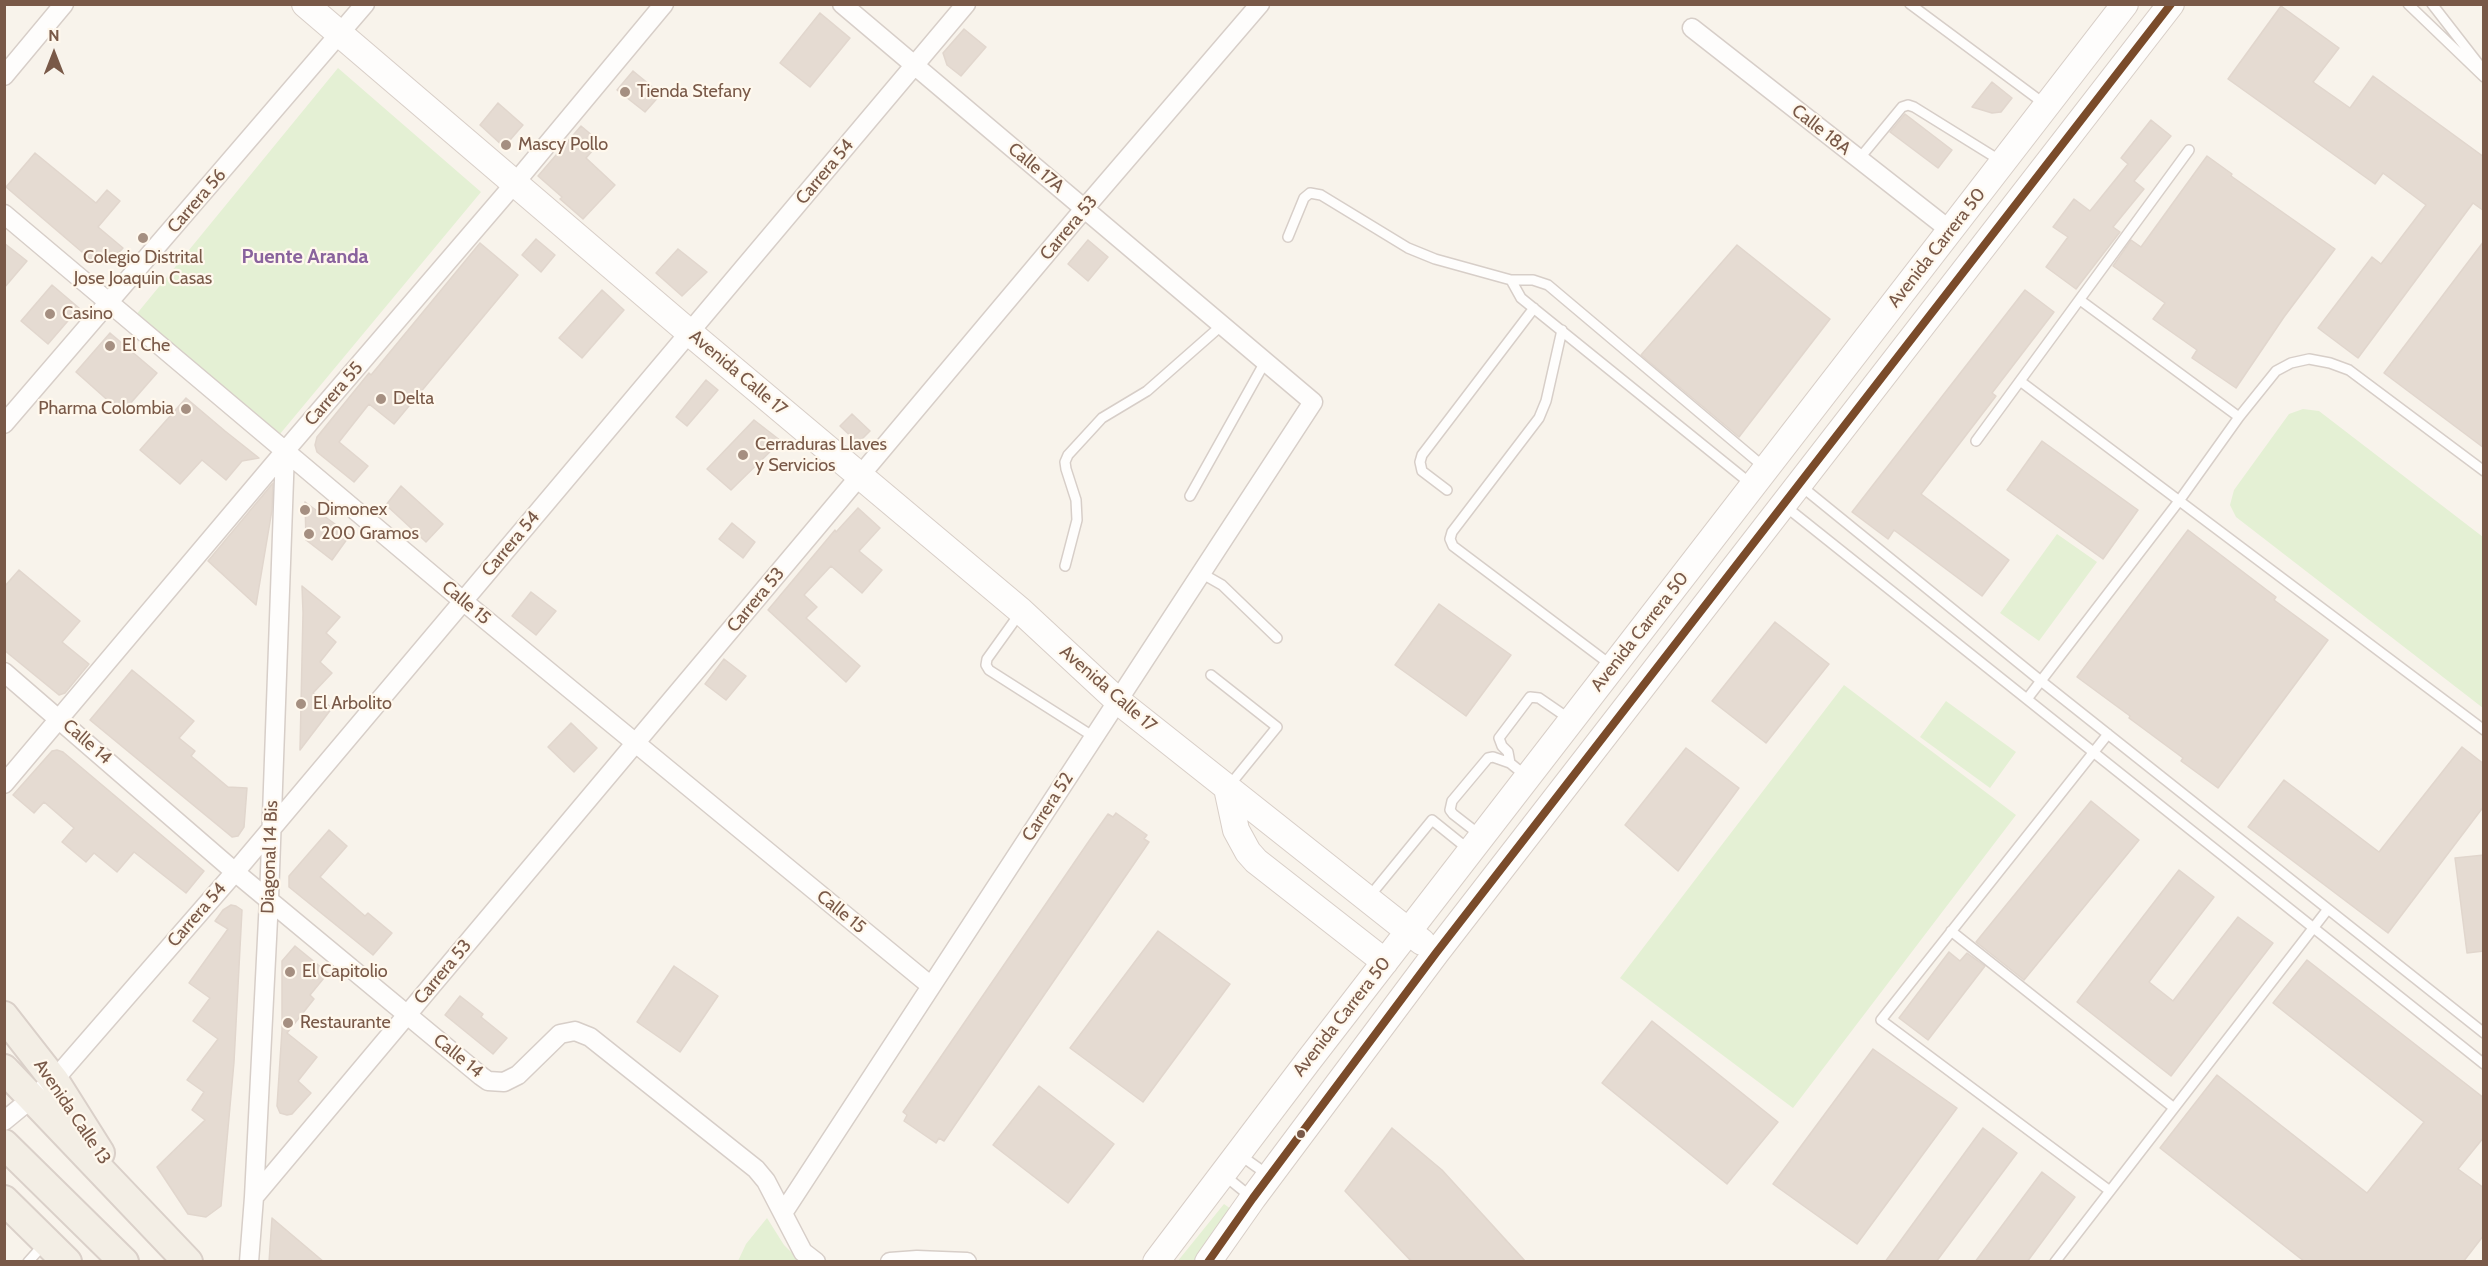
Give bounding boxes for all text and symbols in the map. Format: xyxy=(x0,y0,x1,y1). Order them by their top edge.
north arrow xyxy=(24,24,84,84)
text: N xyxy=(48,26,60,45)
place label: Tienda Stefany xyxy=(637,81,751,103)
marker: Tienda Stefany xyxy=(618,85,632,99)
street label: Calle 18A xyxy=(1787,100,1855,160)
place label: Mascy Pollo xyxy=(518,134,608,156)
street label: Carrera 54 xyxy=(792,135,858,209)
marker: Mascy Pollo xyxy=(499,138,513,152)
street label: Calle 17A xyxy=(1004,138,1068,198)
street label: Carrera 56 xyxy=(163,164,231,238)
street label: Avenida Carrera 50 xyxy=(1884,184,1990,312)
street label: Carrera 53 xyxy=(1036,191,1102,265)
marker: Colegio Distrital Jose Joaquin Casas xyxy=(136,231,150,245)
district label: Puente Aranda xyxy=(241,245,369,269)
place label: Colegio Distrital Jose Joaquin Casas xyxy=(74,247,212,290)
place label: Casino xyxy=(62,303,113,325)
marker: Casino xyxy=(43,307,57,321)
street label: Avenida Calle 17 xyxy=(685,326,791,420)
place label: El Che xyxy=(122,335,170,357)
marker: El Che xyxy=(103,339,117,353)
street label: Carrera 55 xyxy=(300,358,368,430)
place label: Delta xyxy=(393,388,434,410)
marker: Delta xyxy=(374,392,388,406)
place label: Pharma Colombia xyxy=(38,398,174,420)
marker: Pharma Colombia xyxy=(179,402,193,416)
place label: Cerraduras Llaves y Servicios xyxy=(755,434,887,476)
marker: Cerraduras Llaves y Servicios xyxy=(736,448,750,462)
place label: Dimonex xyxy=(317,499,387,521)
marker: Dimonex xyxy=(298,503,312,517)
street label: Carrera 54 xyxy=(478,507,544,581)
place label: 200 Gramos xyxy=(321,523,419,545)
marker: 200 Gramos xyxy=(302,527,316,541)
street label: Carrera 53 xyxy=(723,563,789,637)
street label: Avenida Carrera 50 xyxy=(1587,568,1693,696)
street label: Calle 15 xyxy=(437,576,495,630)
street label: Avenida Calle 17 xyxy=(1055,641,1161,737)
place label: El Arbolito xyxy=(313,693,392,715)
marker: El Arbolito xyxy=(294,697,308,711)
street label: Calle 14 xyxy=(58,715,116,769)
street label: Carrera 52 xyxy=(1018,769,1078,845)
street label: Diagonal 14 Bis xyxy=(257,800,283,914)
street label: Carrera 54 xyxy=(163,878,231,952)
street label: Calle 15 xyxy=(812,886,870,938)
street label: Carrera 53 xyxy=(410,935,476,1009)
street label: Avenida Carrera 50 xyxy=(1289,953,1395,1081)
place label: El Capitolio xyxy=(302,961,388,983)
marker: El Capitolio xyxy=(283,965,297,979)
place label: Restaurante xyxy=(300,1012,391,1034)
marker: Restaurante xyxy=(281,1016,295,1030)
street label: Calle 14 xyxy=(429,1029,487,1083)
street label: Avenida Calle 13 xyxy=(29,1055,115,1169)
unlabelled marker xyxy=(1295,1128,1307,1140)

